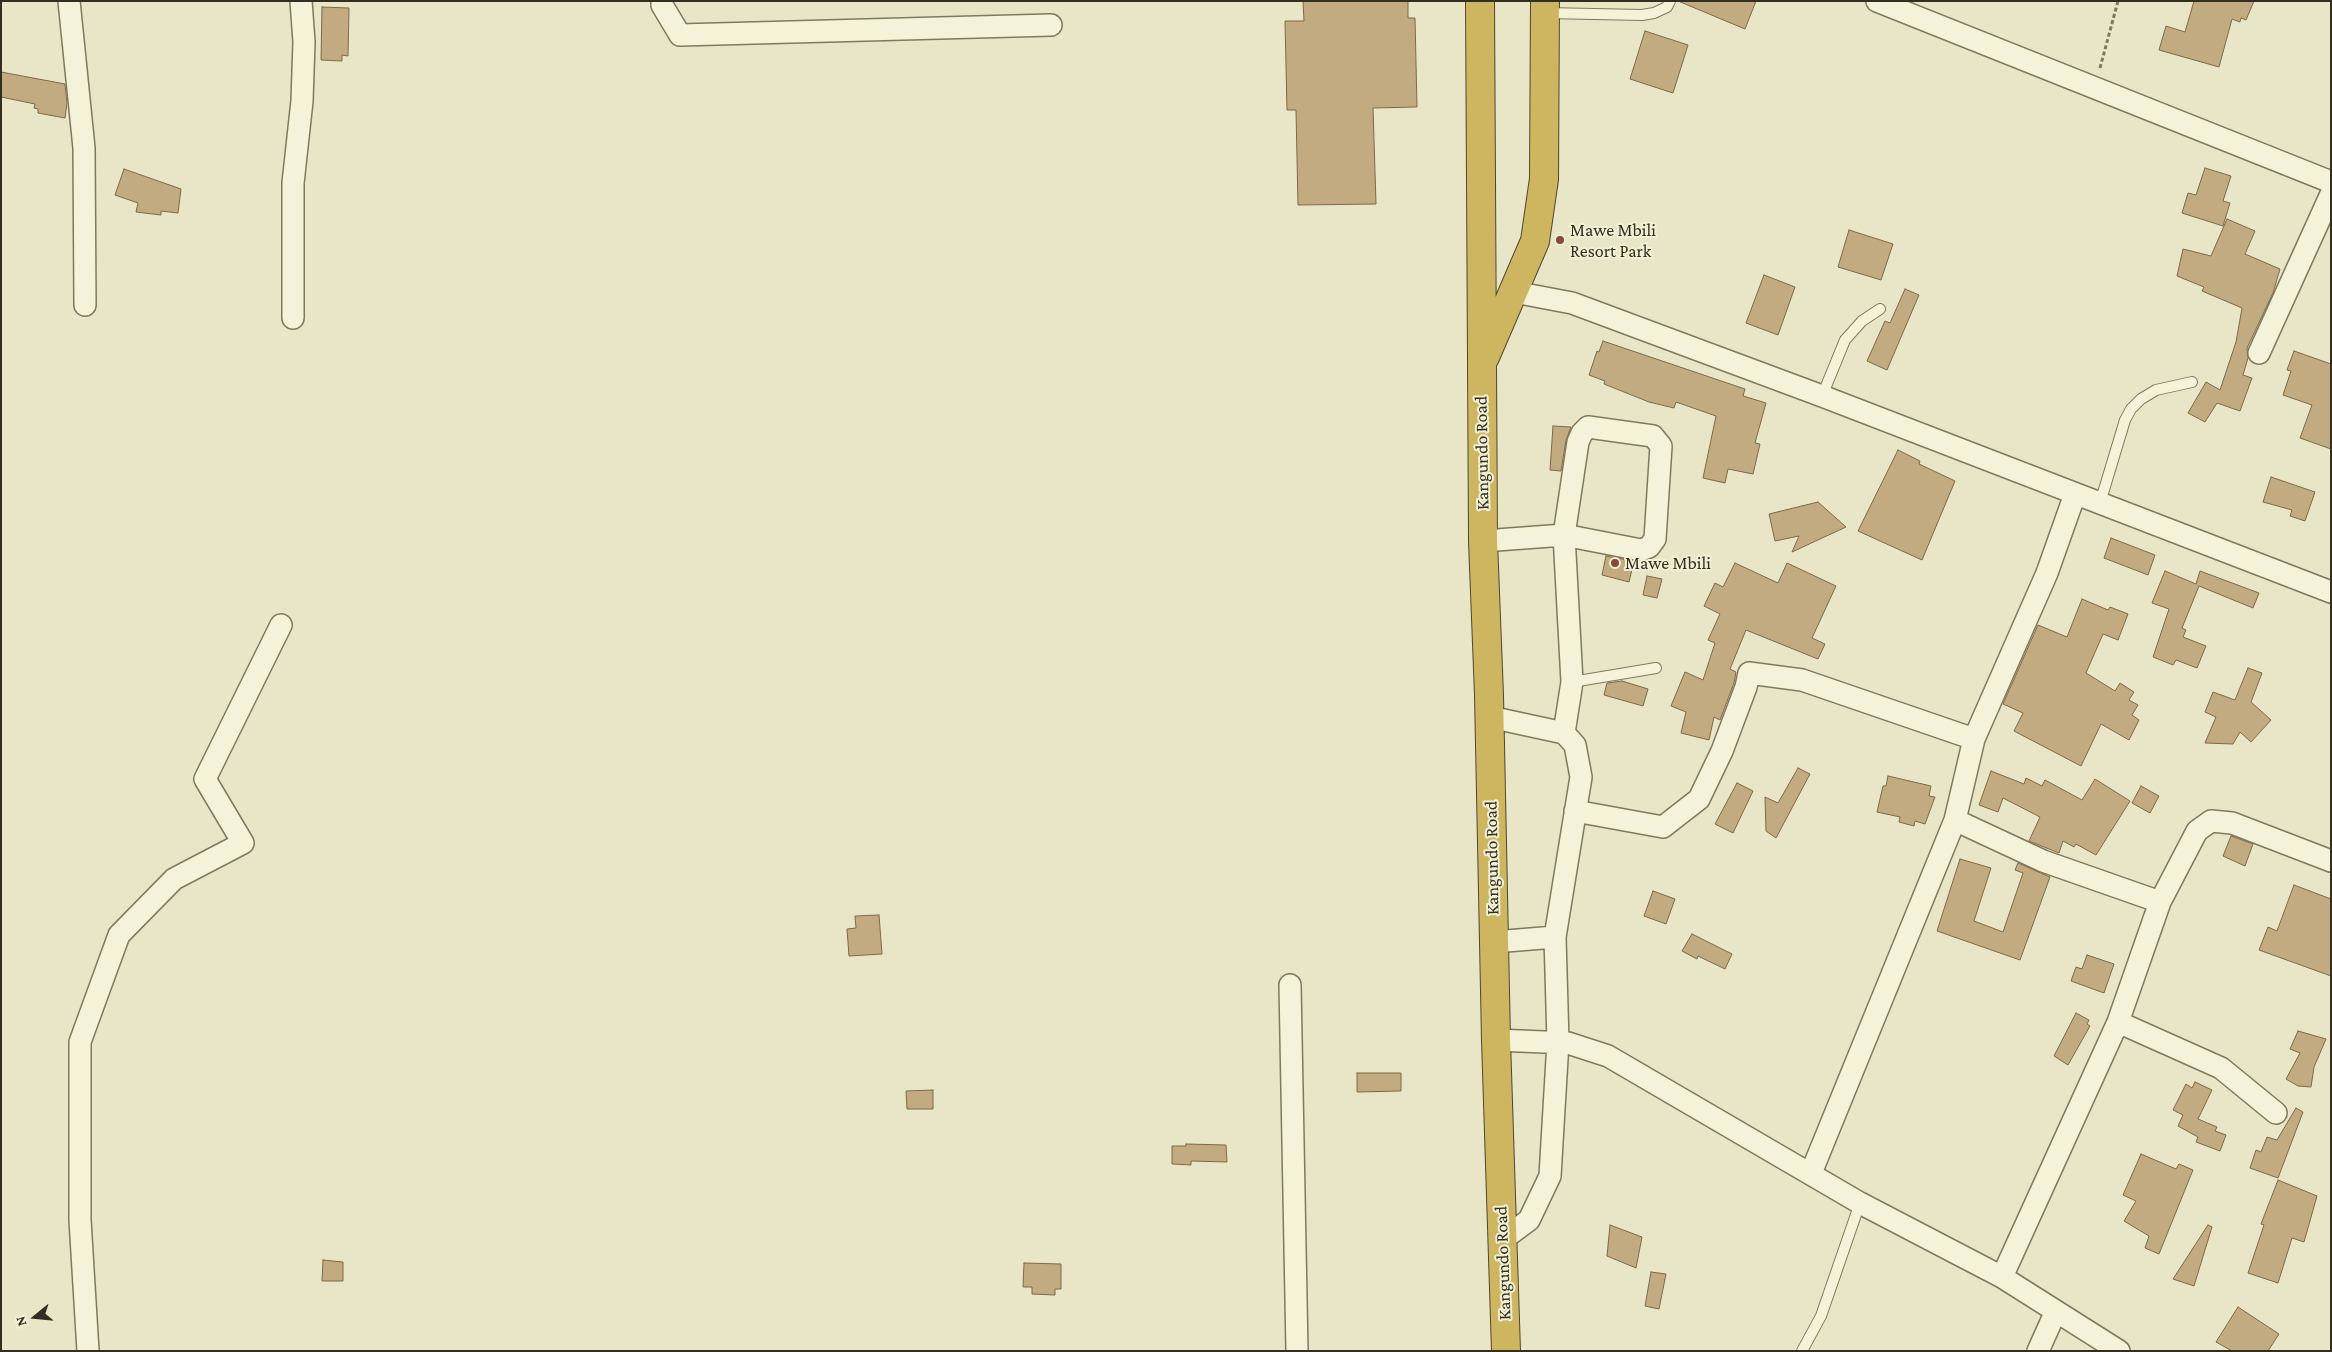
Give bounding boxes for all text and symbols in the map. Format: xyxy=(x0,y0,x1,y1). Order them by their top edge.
place label: Mawe Mbili Resort Park xyxy=(1570,219,1656,262)
marker: Mawe Mbili Resort Park xyxy=(1554,234,1566,246)
street label: Kangundo Road xyxy=(1470,396,1494,510)
place label: Mawe Mbili xyxy=(1625,552,1711,574)
marker: Mawe Mbili xyxy=(1609,557,1621,569)
street label: Kangundo Road xyxy=(1480,801,1504,915)
street label: Kangundo Road xyxy=(1490,1205,1516,1321)
north arrow xyxy=(10,1292,60,1342)
text: N xyxy=(12,1314,30,1328)

